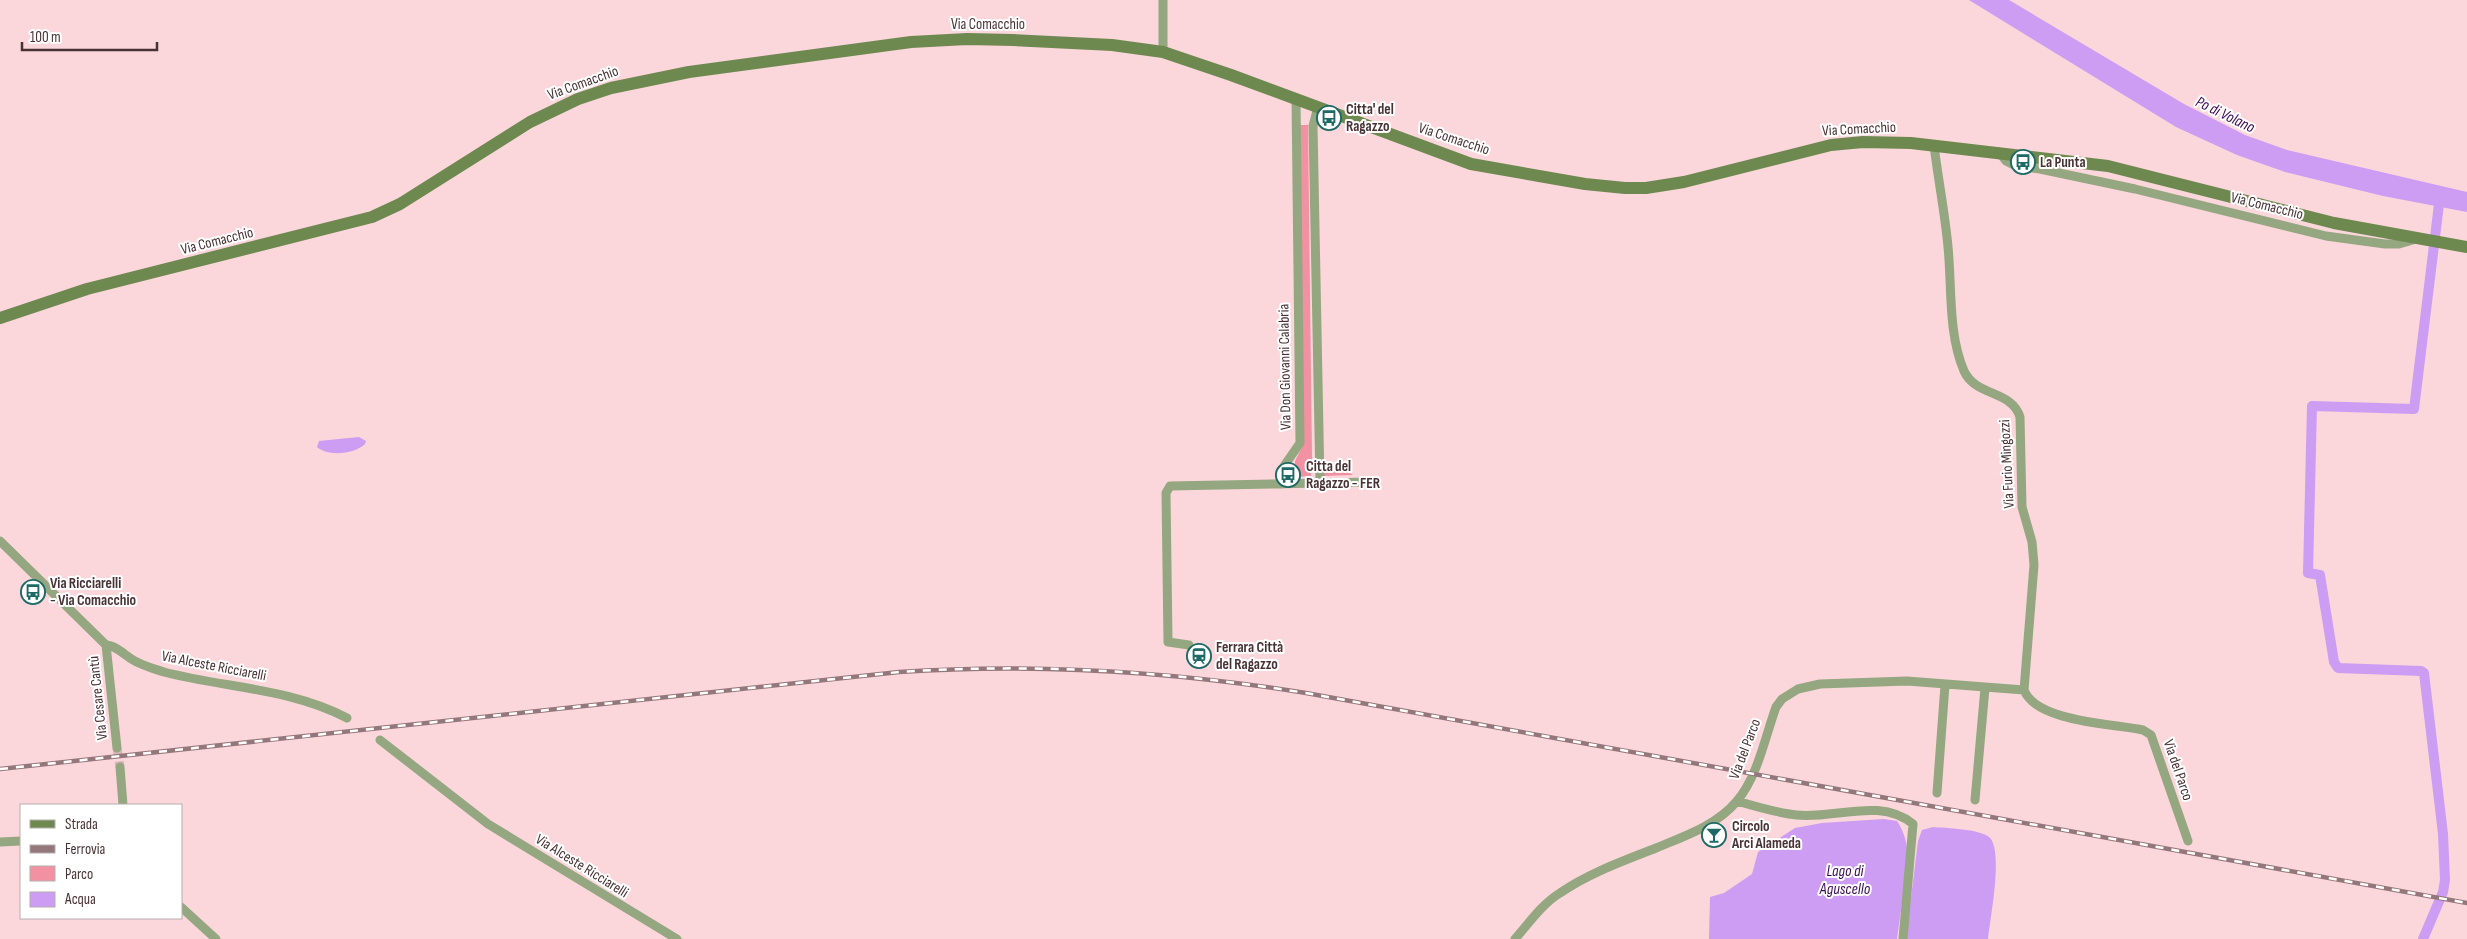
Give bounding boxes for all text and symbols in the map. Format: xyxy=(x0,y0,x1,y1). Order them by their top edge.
street label: Via Comacchio xyxy=(951,15,1025,34)
scale bar xyxy=(22,20,158,52)
text: 100 m xyxy=(30,28,61,47)
street label: Via Comacchio xyxy=(545,61,621,105)
water label: Po di Volano xyxy=(2192,93,2258,138)
place label: Citta' del Ragazzo xyxy=(1346,100,1394,136)
bus stop icon: Citta' del Ragazzo xyxy=(1316,105,1342,131)
street label: Via Comacchio xyxy=(1822,118,1896,140)
street label: Via Comacchio xyxy=(1416,119,1492,159)
bus stop icon: La Punta xyxy=(2010,149,2036,175)
place label: La Punta xyxy=(2040,153,2086,172)
street label: Via Comacchio xyxy=(2229,188,2305,224)
street label: Via Comacchio xyxy=(179,223,255,259)
street label: Via Don Giovanni Calabria xyxy=(1274,303,1296,430)
street label: Via Furio Mingozzi xyxy=(1995,419,2019,509)
place label: Citta del Ragazzo - FER xyxy=(1306,457,1381,493)
bus stop icon: Citta del Ragazzo - FER xyxy=(1275,462,1301,488)
place label: Via Ricciarelli - Via Comacchio xyxy=(50,574,136,610)
bus stop icon: Via Ricciarelli - Via Comacchio xyxy=(20,579,46,605)
place label: Ferrara Città del Ragazzo xyxy=(1216,638,1283,674)
station icon: Ferrara Città del Ragazzo xyxy=(1186,643,1212,669)
street label: Via Alceste Ricciarelli xyxy=(160,647,268,686)
street label: Via Cesare Cantù xyxy=(84,655,112,741)
street label: Via del Parco xyxy=(1725,716,1765,782)
street label: Via del Parco xyxy=(2159,737,2197,803)
legend xyxy=(20,804,182,919)
text: Strada xyxy=(65,815,98,834)
place label: Circolo Arci Alameda xyxy=(1731,817,1801,853)
bar icon: Circolo Arci Alameda xyxy=(1701,822,1727,848)
street label: Via Alceste Ricciarelli xyxy=(532,830,632,902)
text: Ferrovia xyxy=(65,840,106,859)
water label: Lago di Aguscello xyxy=(1819,862,1871,899)
text: Parco xyxy=(65,865,93,884)
text: Acqua xyxy=(64,890,96,909)

